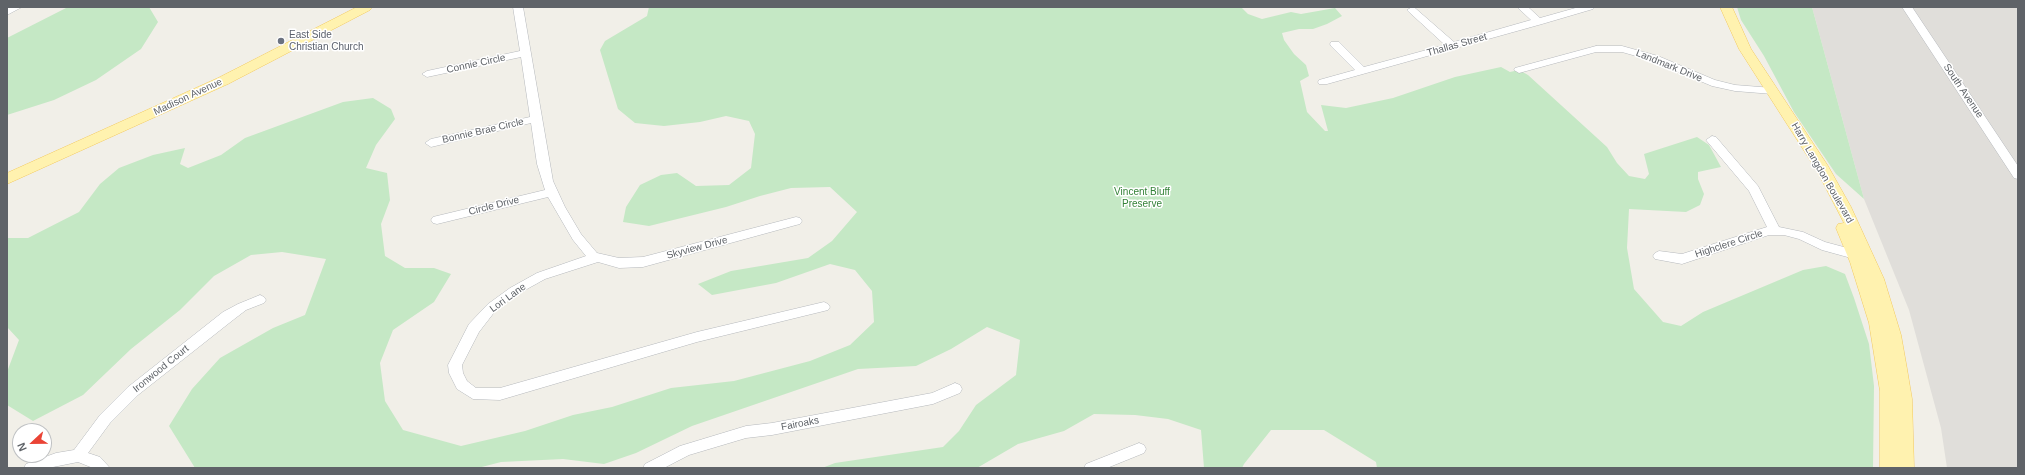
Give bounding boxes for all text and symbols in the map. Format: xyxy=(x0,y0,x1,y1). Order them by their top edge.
place label: East Side Christian Church xyxy=(289,29,363,52)
street label: Thallas Street xyxy=(1426,31,1488,59)
marker: East Side Christian Church xyxy=(276,36,286,46)
street label: Landmark Drive xyxy=(1634,47,1704,85)
street label: Connie Circle xyxy=(445,52,507,76)
street label: South Avenue xyxy=(1941,62,1985,120)
street label: Madison Avenue xyxy=(152,76,224,118)
street label: Bonnie Brae Circle xyxy=(441,116,525,146)
street label: Harry Langdon Boulevard xyxy=(1788,121,1856,225)
park label: Vincent Bluff Preserve xyxy=(1114,186,1170,210)
street label: Circle Drive xyxy=(467,194,521,218)
street label: Highclere Circle xyxy=(1694,227,1764,261)
street label: Skyview Drive xyxy=(665,234,729,262)
street label: Lori Lane xyxy=(488,281,528,315)
street label: Ironwood Court xyxy=(131,343,191,395)
street label: Fairoaks xyxy=(780,414,820,434)
north arrow xyxy=(12,423,52,463)
text: N xyxy=(15,441,29,453)

